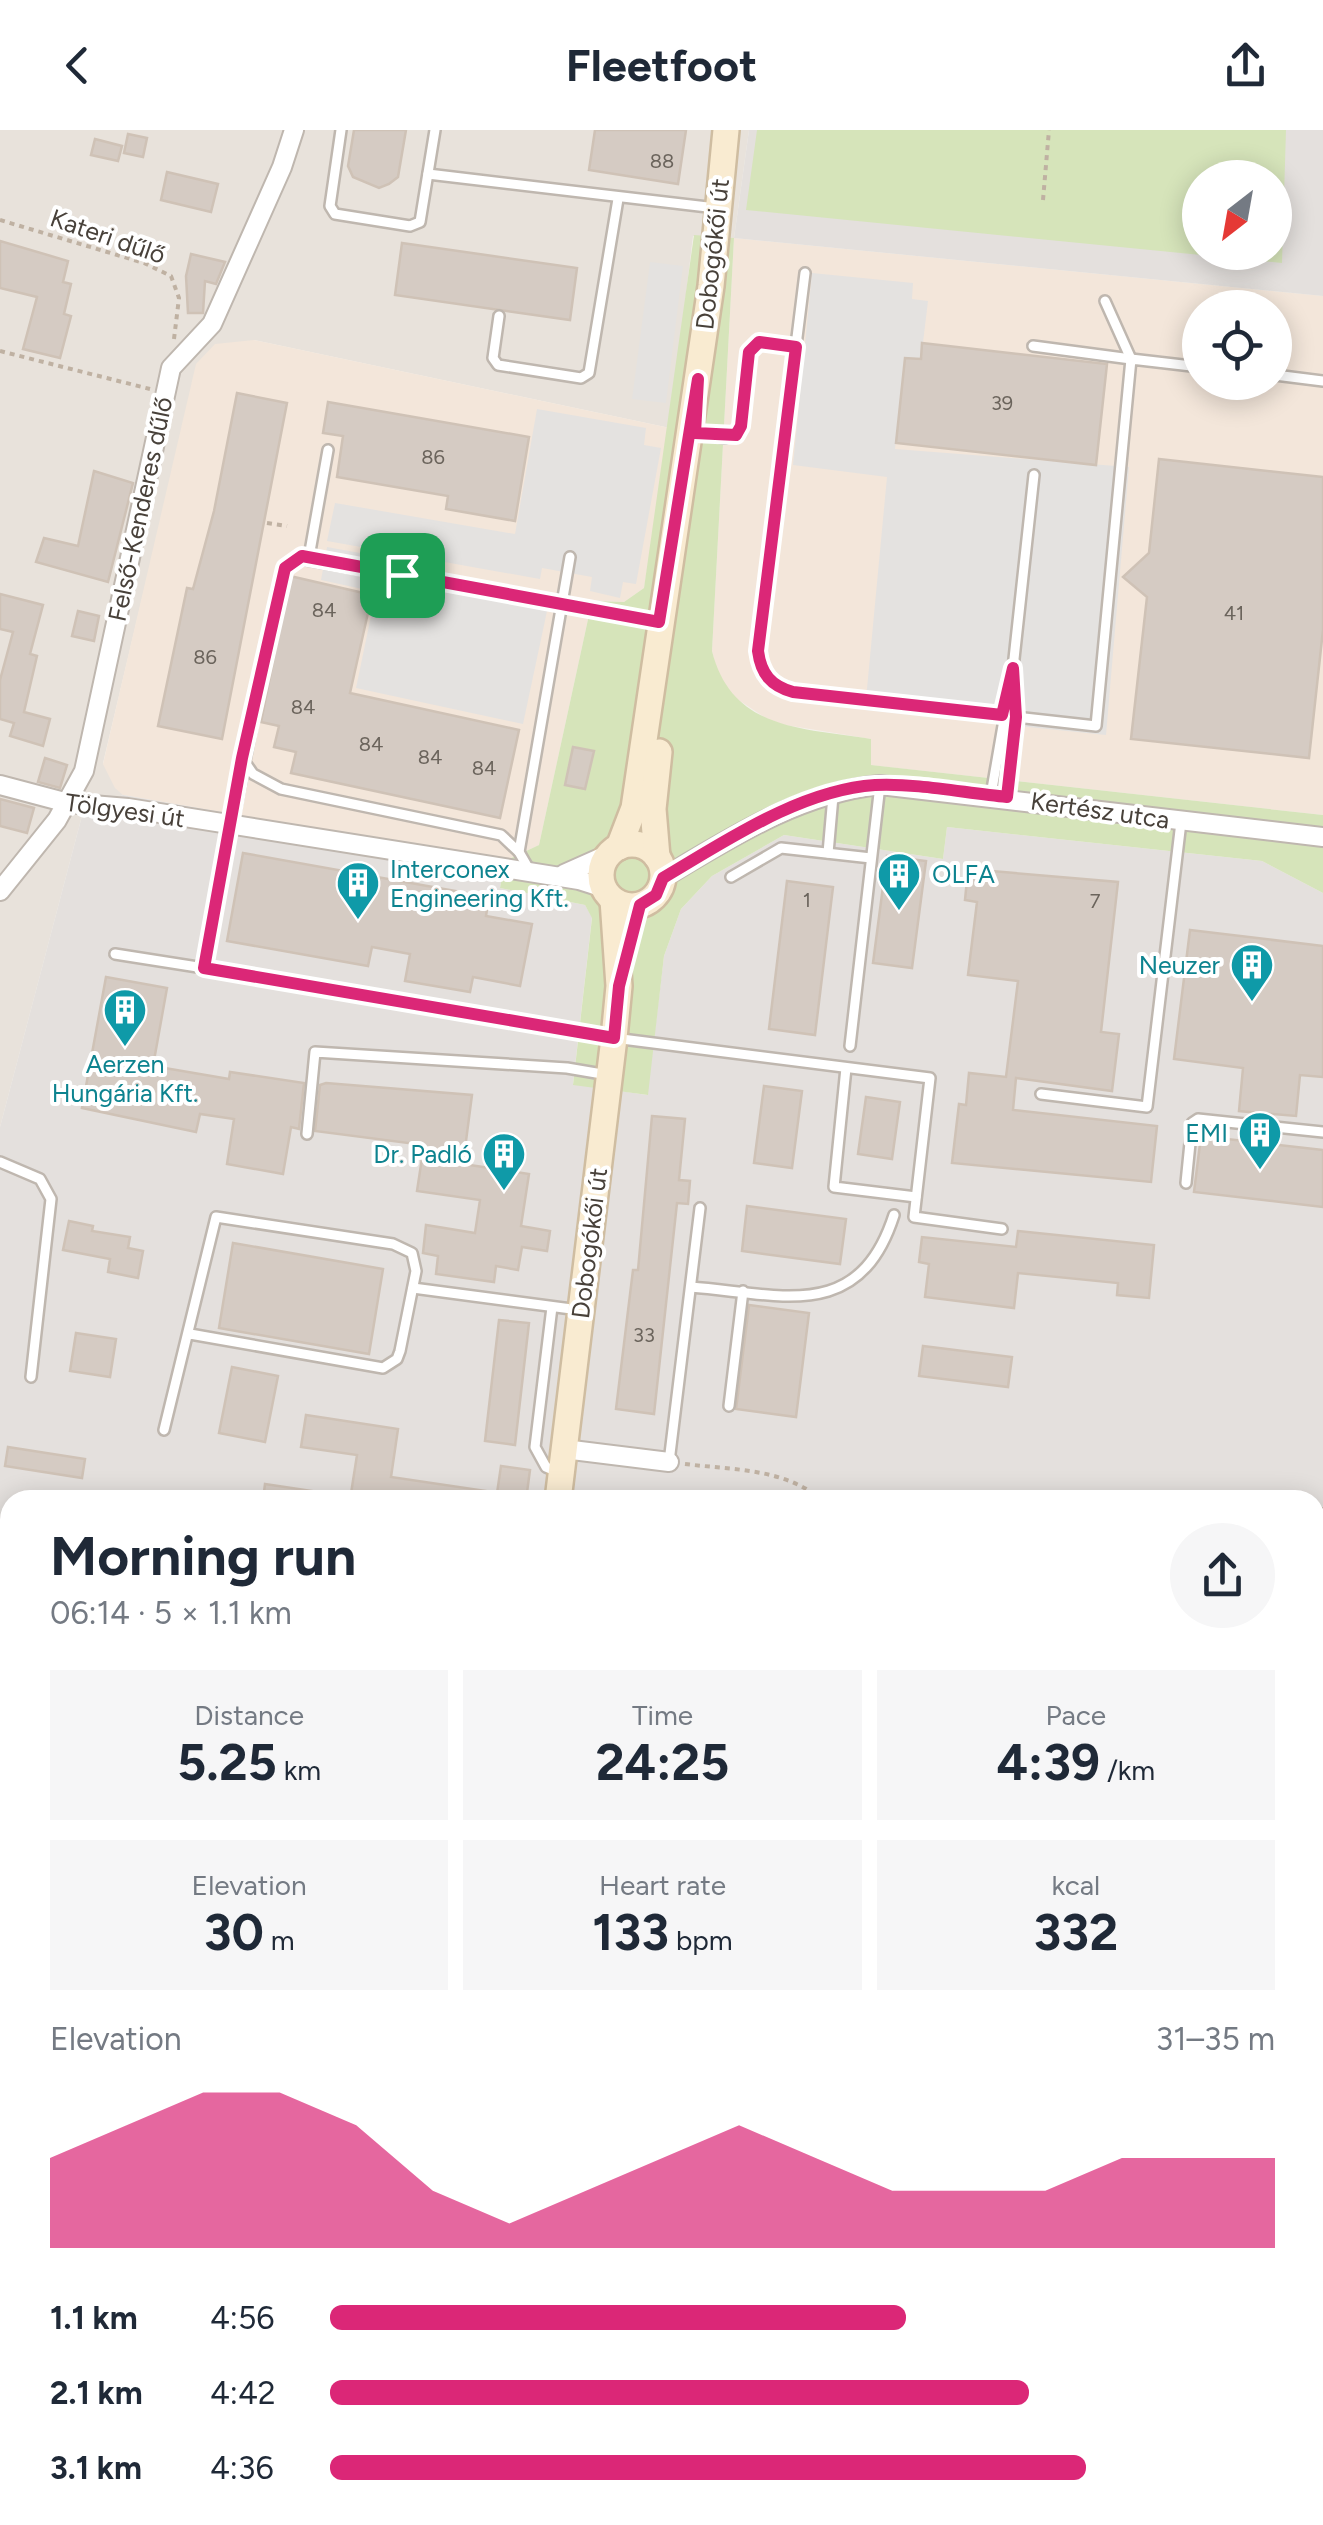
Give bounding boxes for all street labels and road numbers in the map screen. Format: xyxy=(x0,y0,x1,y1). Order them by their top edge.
street label: Dobogókői út xyxy=(689,177,735,331)
street label: Kateri dűlő xyxy=(46,202,170,270)
street label: Felső-Kenderes dűlő xyxy=(102,394,178,624)
street label: Kertész utca xyxy=(1029,785,1171,835)
street label: Tölgyesi út xyxy=(63,787,187,833)
street label: Dobogókői út xyxy=(565,1166,613,1320)

